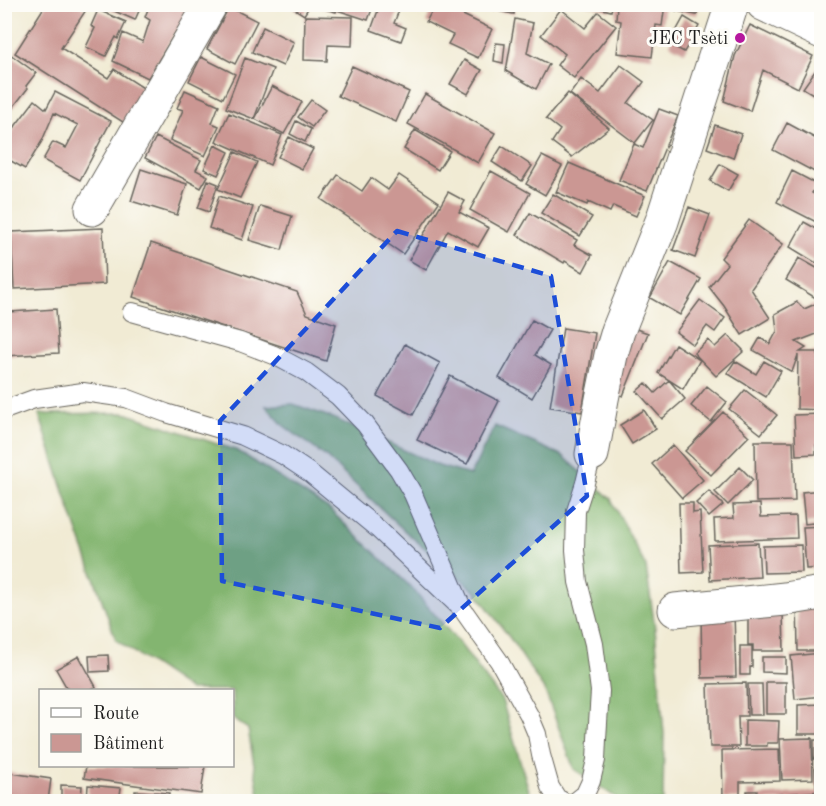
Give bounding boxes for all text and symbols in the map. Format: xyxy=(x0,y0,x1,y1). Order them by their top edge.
place label: JEC Tsèti xyxy=(649,30,728,48)
marker: JEC Tsèti xyxy=(733,31,747,45)
legend xyxy=(39,689,234,767)
text: Route xyxy=(93,705,139,723)
text: Bâtiment xyxy=(93,735,164,753)

